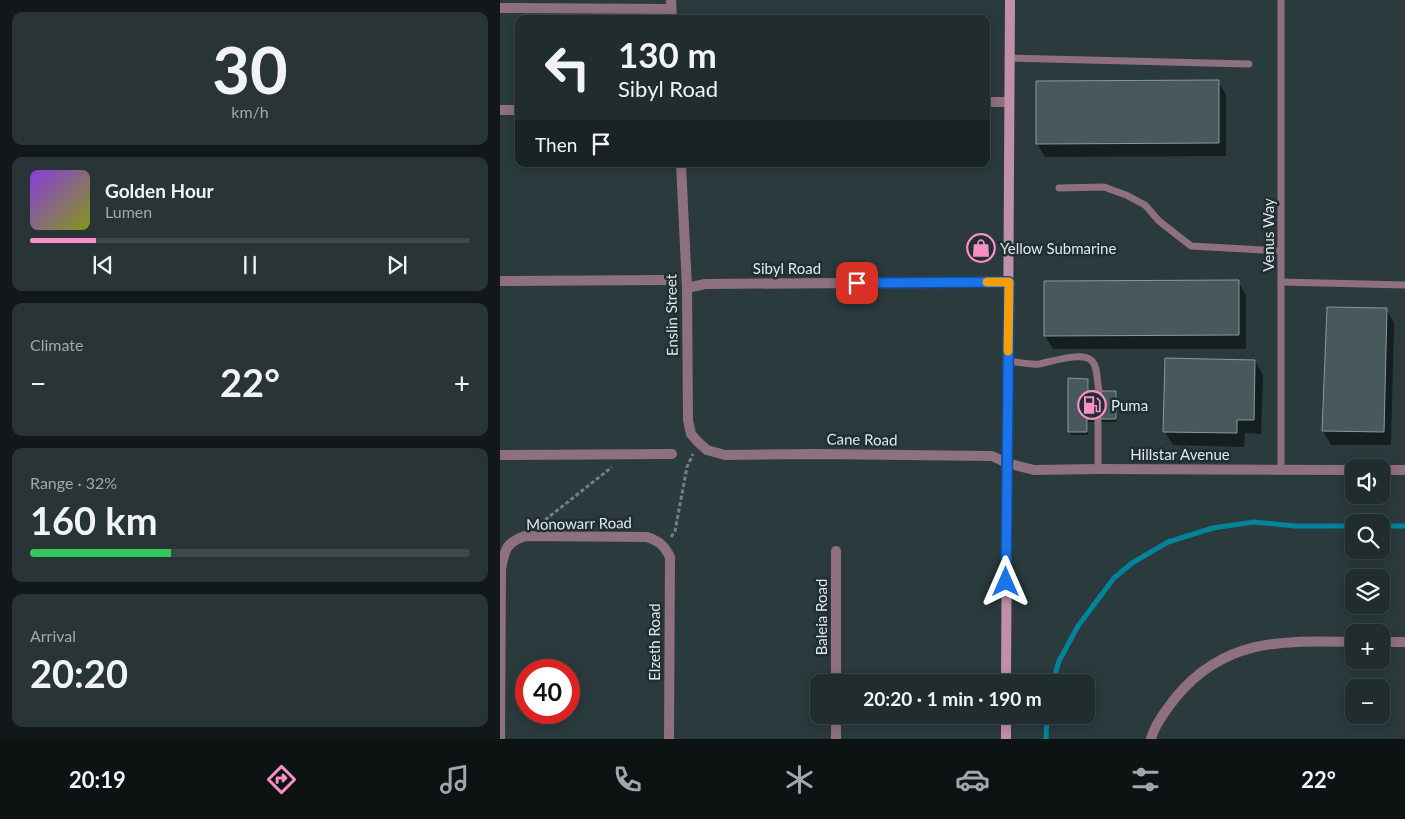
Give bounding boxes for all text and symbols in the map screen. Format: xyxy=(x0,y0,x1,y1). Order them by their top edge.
text: 30 xyxy=(212,30,288,108)
text: 130 m xyxy=(618,33,717,75)
icon: left xyxy=(535,35,600,100)
text: Sibyl Road xyxy=(618,75,718,102)
text: km/h xyxy=(231,102,269,121)
icon: arrive xyxy=(587,130,615,158)
text: Then xyxy=(535,133,577,156)
text: Golden Hour xyxy=(105,179,214,202)
street label: Venus Way xyxy=(1259,198,1277,272)
text: Lumen xyxy=(105,202,152,221)
shop icon: Yellow Submarine xyxy=(966,233,996,263)
place label: Yellow Submarine xyxy=(1000,239,1116,257)
icon: previous xyxy=(89,251,117,279)
icon: pause xyxy=(236,251,264,279)
icon: next xyxy=(383,251,411,279)
street label: Sibyl Road xyxy=(753,259,821,277)
pin xyxy=(836,262,878,304)
icon: arrive xyxy=(843,269,871,297)
street label: Enslin Street xyxy=(661,273,681,356)
text: Climate xyxy=(30,335,83,354)
text: 22° xyxy=(220,359,280,405)
text: − xyxy=(30,366,46,400)
text: + xyxy=(454,366,470,400)
fuel station icon: Puma xyxy=(1077,390,1107,420)
place label: Puma xyxy=(1111,396,1148,414)
street label: Cane Road xyxy=(826,429,898,449)
street label: Hillstar Avenue xyxy=(1130,445,1230,463)
map controls xyxy=(1345,459,1390,724)
button: sound xyxy=(1345,459,1390,504)
text: Range · 32% xyxy=(30,473,117,492)
text: 160 km xyxy=(30,497,158,543)
street label: Monowarr Road xyxy=(526,513,632,533)
button: search xyxy=(1345,514,1390,559)
position arrow xyxy=(979,555,1031,607)
button: layers xyxy=(1345,569,1390,614)
street label: Baleia Road xyxy=(812,579,830,655)
street label: Elzeth Road xyxy=(645,603,663,681)
button: + xyxy=(1345,624,1390,669)
text: Arrival xyxy=(30,626,76,645)
text: 20:20 xyxy=(30,650,128,696)
speed limit sign: 40 xyxy=(515,659,580,724)
button: − xyxy=(1345,679,1390,724)
text: 20:20 · 1 min · 190 m xyxy=(863,687,1042,710)
icon: directions xyxy=(264,762,299,797)
icon: music xyxy=(437,762,472,797)
icon: phone xyxy=(610,762,645,797)
icon: climate xyxy=(782,762,817,797)
icon: car xyxy=(955,762,990,797)
icon: filters xyxy=(1128,762,1163,797)
text: 20:19 xyxy=(69,766,126,793)
text: 22° xyxy=(1301,766,1336,793)

